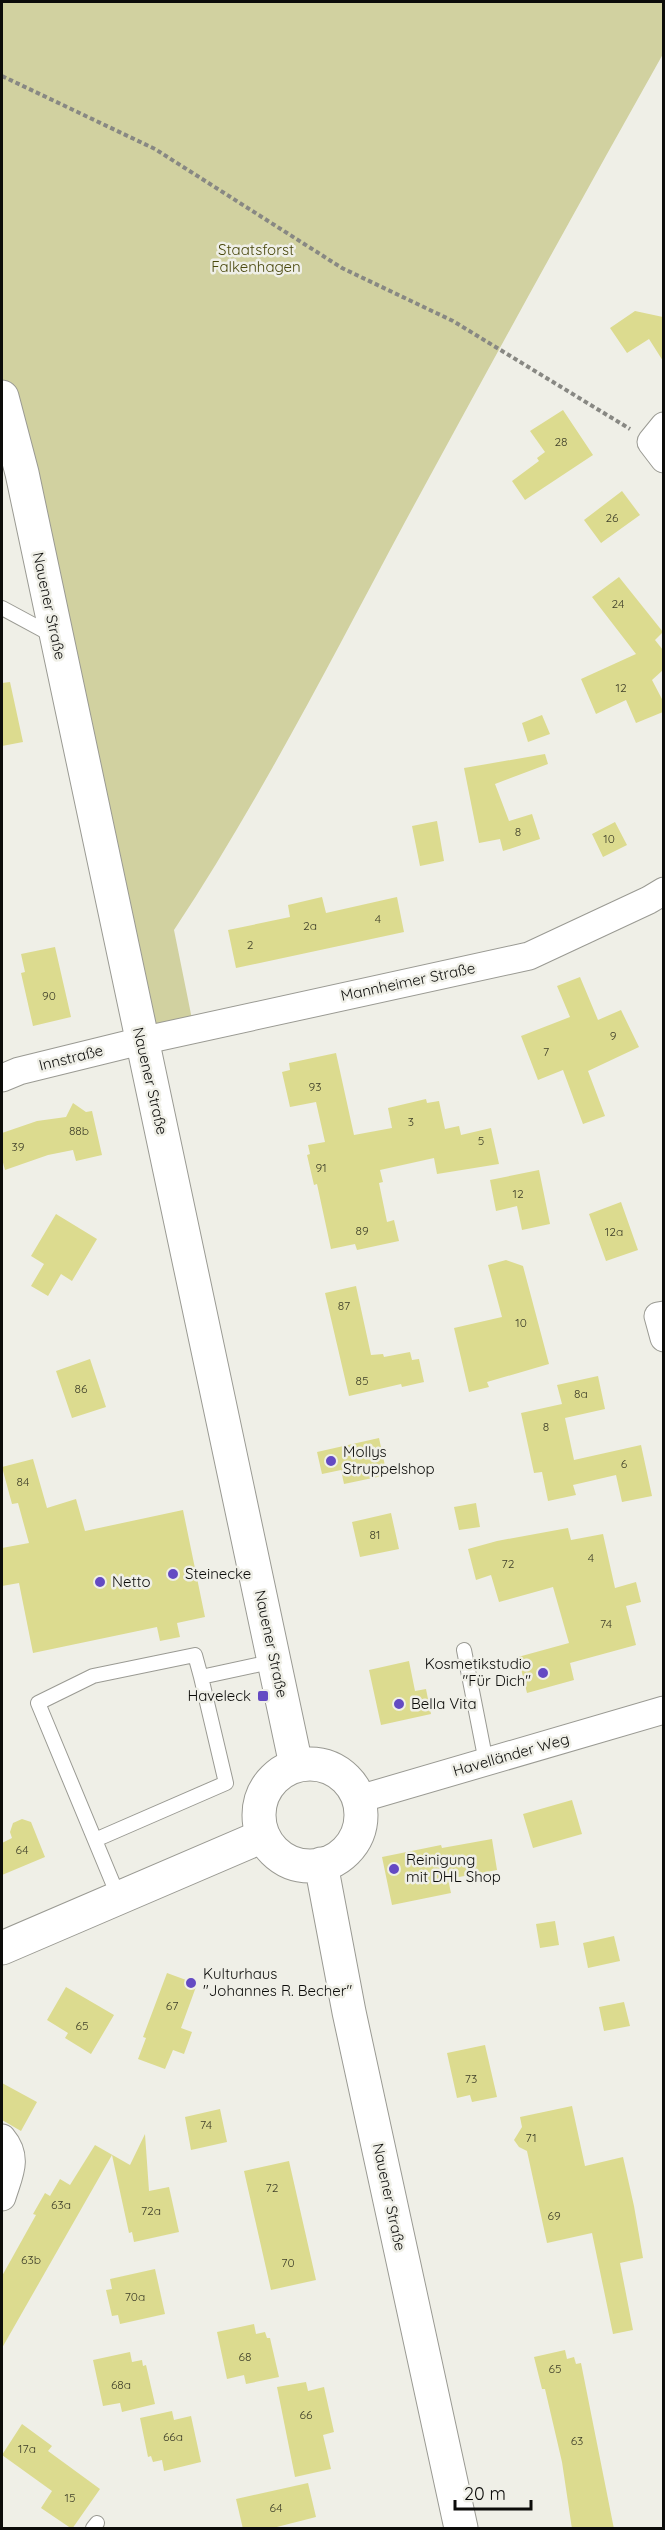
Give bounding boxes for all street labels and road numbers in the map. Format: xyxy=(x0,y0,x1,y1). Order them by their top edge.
street label: Nauener Straße xyxy=(29,550,70,662)
street label: Mannheimer Straße xyxy=(339,958,477,1005)
street label: Nauener Straße xyxy=(129,1025,172,1136)
street label: Innstraße xyxy=(37,1040,105,1075)
street label: Nauener Straße xyxy=(251,1588,292,1700)
street label: Havelländer Weg xyxy=(450,1729,571,1780)
street label: Nauener Straße xyxy=(369,2141,410,2253)

